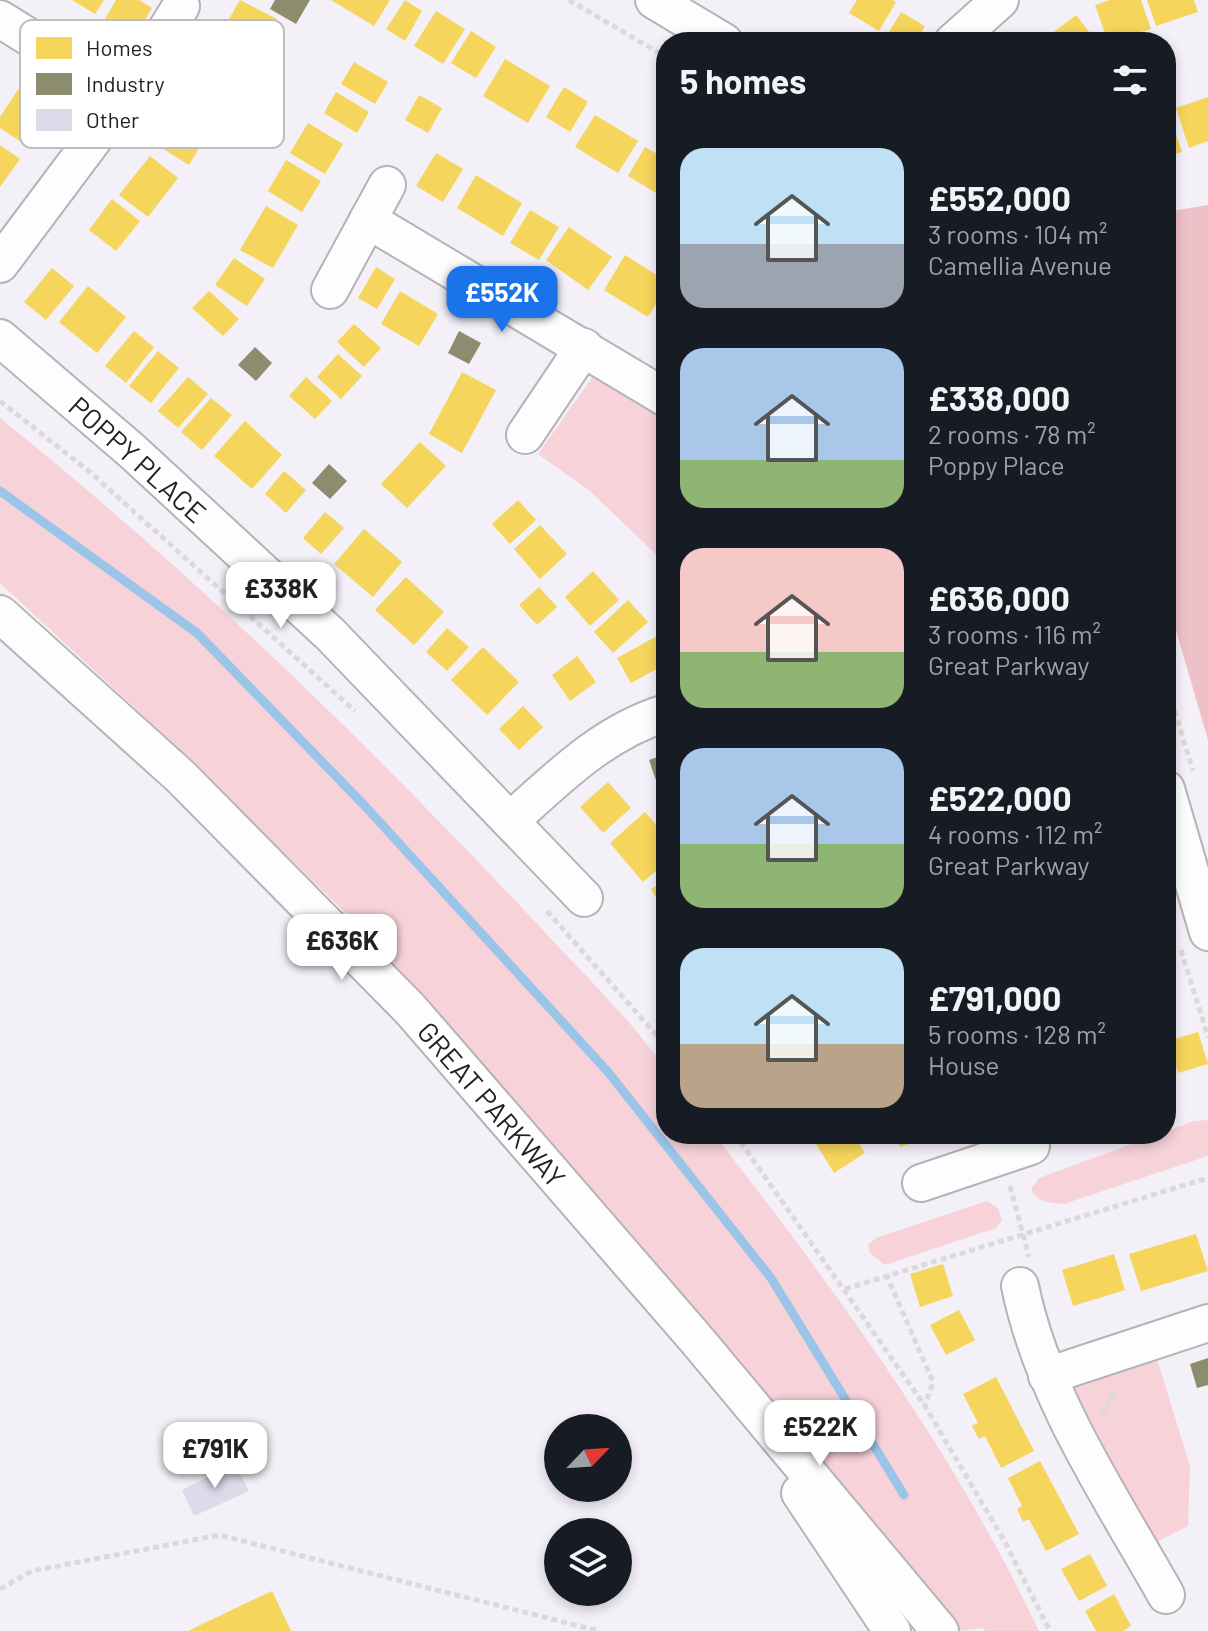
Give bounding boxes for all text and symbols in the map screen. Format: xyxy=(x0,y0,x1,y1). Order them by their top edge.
legend xyxy=(20,20,284,148)
text: Homes xyxy=(86,34,153,60)
icon: filters xyxy=(1108,58,1152,102)
text: 5 homes xyxy=(680,60,806,101)
text: Industry xyxy=(86,70,165,96)
text: Other xyxy=(86,106,139,132)
text: £552,000 xyxy=(928,177,1071,218)
icon: home xyxy=(744,180,840,276)
text: 3 rooms · 104 m² xyxy=(928,218,1107,249)
text: Camellia Avenue xyxy=(928,249,1112,280)
pin: £552K xyxy=(446,266,558,334)
text: £552K xyxy=(465,276,539,307)
text: £338,000 xyxy=(928,377,1070,418)
icon: home xyxy=(744,380,840,476)
street label: POPPY PLACE xyxy=(63,389,213,529)
text: 2 rooms · 78 m² xyxy=(928,418,1096,449)
text: Poppy Place xyxy=(928,449,1065,480)
pin: £338K xyxy=(225,562,337,630)
text: £338K xyxy=(244,572,318,603)
text: £636,000 xyxy=(928,577,1070,618)
icon: home xyxy=(744,580,840,676)
text: 3 rooms · 116 m² xyxy=(928,618,1101,649)
text: Great Parkway xyxy=(928,649,1090,680)
text: £522,000 xyxy=(928,777,1072,818)
icon: home xyxy=(744,780,840,876)
text: 4 rooms · 112 m² xyxy=(928,818,1102,849)
text: Great Parkway xyxy=(928,849,1090,880)
pin: £636K xyxy=(286,914,398,982)
text: £636K xyxy=(305,924,379,955)
text: £791,000 xyxy=(928,977,1061,1018)
icon: home xyxy=(744,980,840,1076)
street label: GREAT PARKWAY xyxy=(411,1014,573,1194)
text: 5 rooms · 128 m² xyxy=(928,1018,1106,1049)
text: House xyxy=(928,1049,999,1080)
pin: £522K xyxy=(764,1400,876,1468)
text: £522K xyxy=(782,1410,858,1441)
north arrow xyxy=(544,1414,632,1502)
map controls xyxy=(544,1414,632,1606)
pin: £791K xyxy=(159,1422,271,1490)
text: £791K xyxy=(181,1432,249,1463)
button: layers xyxy=(544,1518,632,1606)

